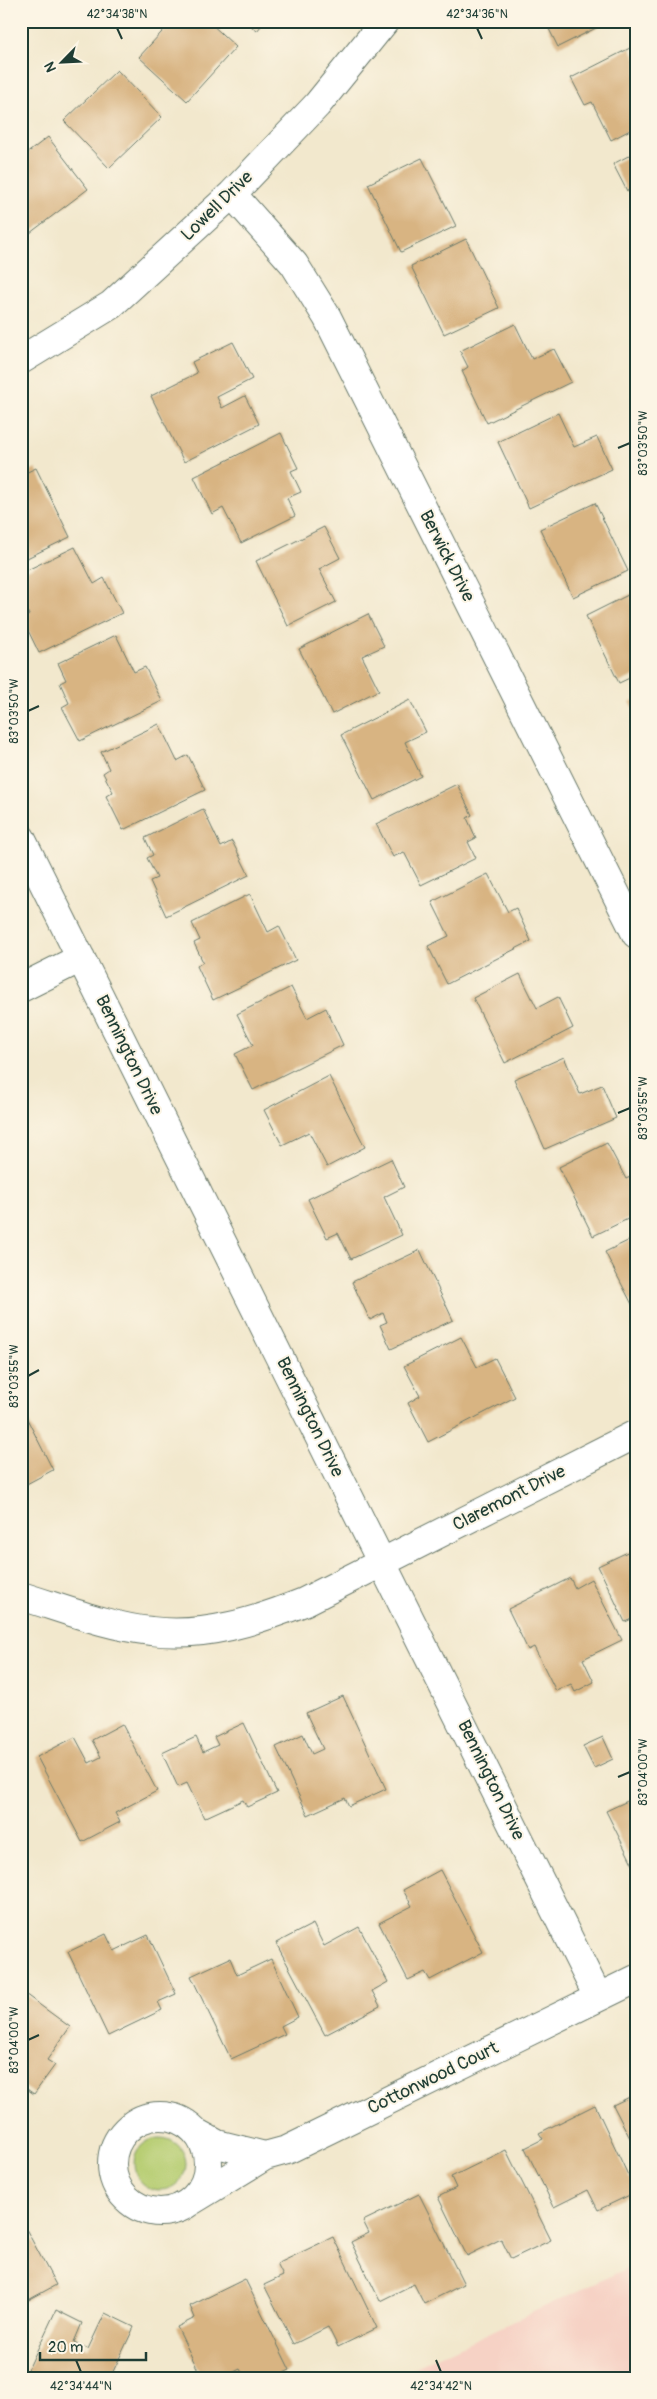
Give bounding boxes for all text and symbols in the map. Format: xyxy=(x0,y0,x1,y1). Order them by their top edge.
text: 42°34'38"N xyxy=(87,7,147,22)
text: 42°34'36"N xyxy=(446,7,508,22)
north arrow xyxy=(38,38,88,88)
text: N xyxy=(41,59,60,75)
street label: Lowell Drive xyxy=(176,166,258,246)
text: 83°03'50"W xyxy=(636,410,651,476)
street label: Berwick Drive xyxy=(414,506,480,606)
text: 83°03'50"W xyxy=(7,678,22,744)
street label: Bennington Drive xyxy=(90,991,168,1119)
text: 83°03'55"W xyxy=(636,1076,651,1140)
text: 83°03'55"W xyxy=(7,1344,22,1408)
street label: Bennington Drive xyxy=(271,1353,349,1481)
street label: Claremont Drive xyxy=(449,1460,569,1536)
street label: Bennington Drive xyxy=(452,1716,530,1844)
text: 83°04'00"W xyxy=(636,1738,651,1806)
text: 83°04'00"W xyxy=(7,2006,22,2074)
street label: Cottonwood Court xyxy=(364,2036,503,2120)
scale bar xyxy=(40,2329,146,2361)
text: 20 m xyxy=(48,2338,83,2357)
text: 42°34'44"N xyxy=(50,2379,112,2394)
text: 42°34'42"N xyxy=(410,2379,472,2394)

